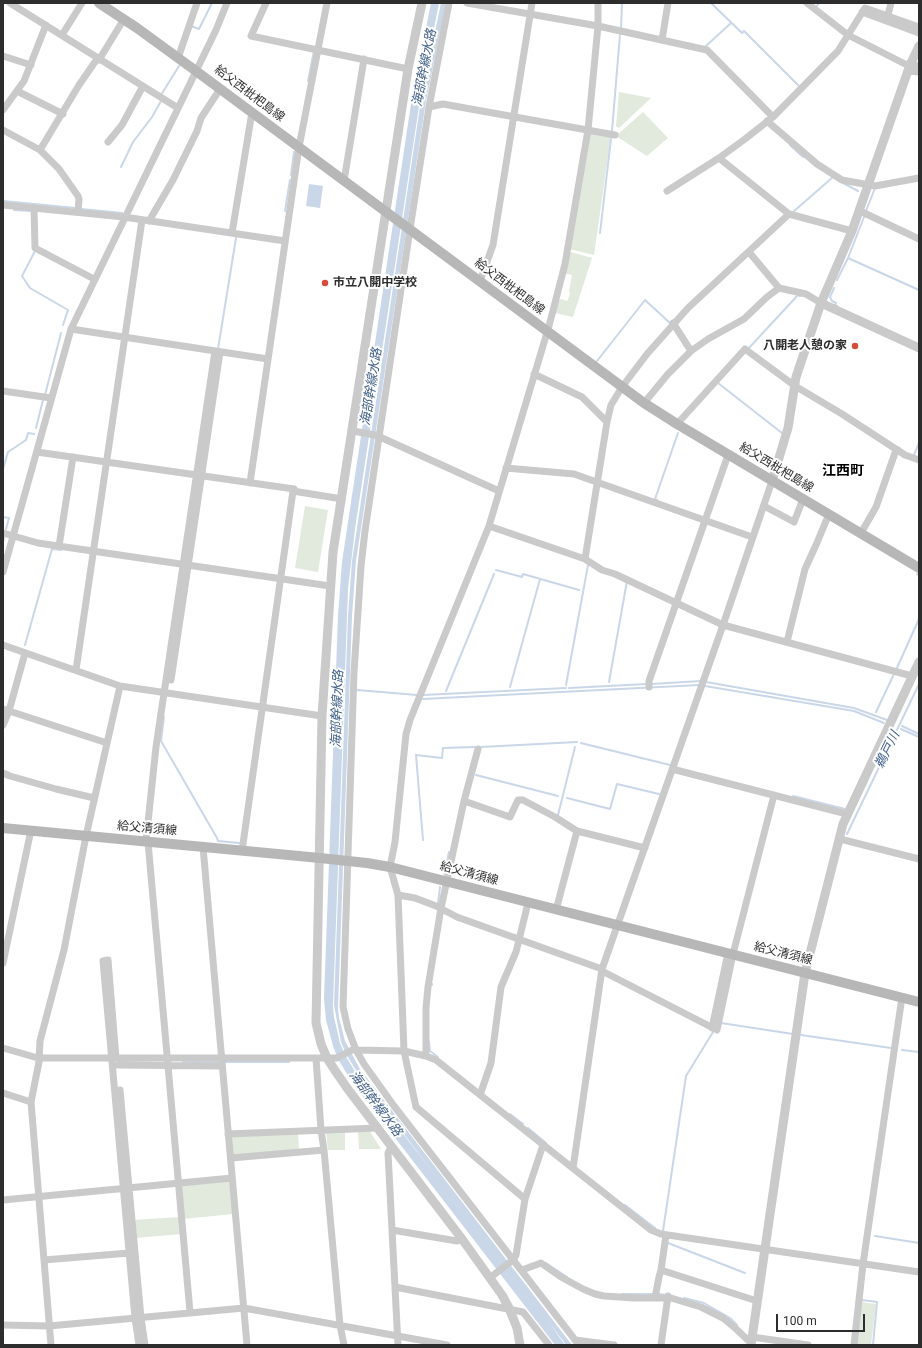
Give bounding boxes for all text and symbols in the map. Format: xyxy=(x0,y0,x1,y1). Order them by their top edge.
water label: 海部幹線水路 xyxy=(410,28,440,108)
street label: 給父西枇杷島線 xyxy=(211,63,287,125)
street label: 給父西枇杷島線 xyxy=(471,256,547,318)
place label: 市立八開中学校 xyxy=(333,276,417,290)
marker: 市立八開中学校 xyxy=(320,278,330,288)
place label: 八開老人憩の家 xyxy=(763,339,847,353)
marker: 八開老人憩の家 xyxy=(850,341,860,351)
water label: 海部幹線水路 xyxy=(358,347,386,427)
street label: 給父西枇杷島線 xyxy=(736,440,816,496)
district label: 江西町 xyxy=(822,463,864,479)
water label: 海部幹線水路 xyxy=(329,670,347,748)
water label: 鵜戸川 xyxy=(872,729,904,771)
street label: 給父清須線 xyxy=(116,819,178,839)
street label: 給父清須線 xyxy=(438,859,500,889)
street label: 給父清須線 xyxy=(752,940,814,968)
water label: 海部幹線水路 xyxy=(345,1068,405,1140)
scale bar xyxy=(778,1306,867,1332)
text: 100 m xyxy=(783,1314,817,1328)

